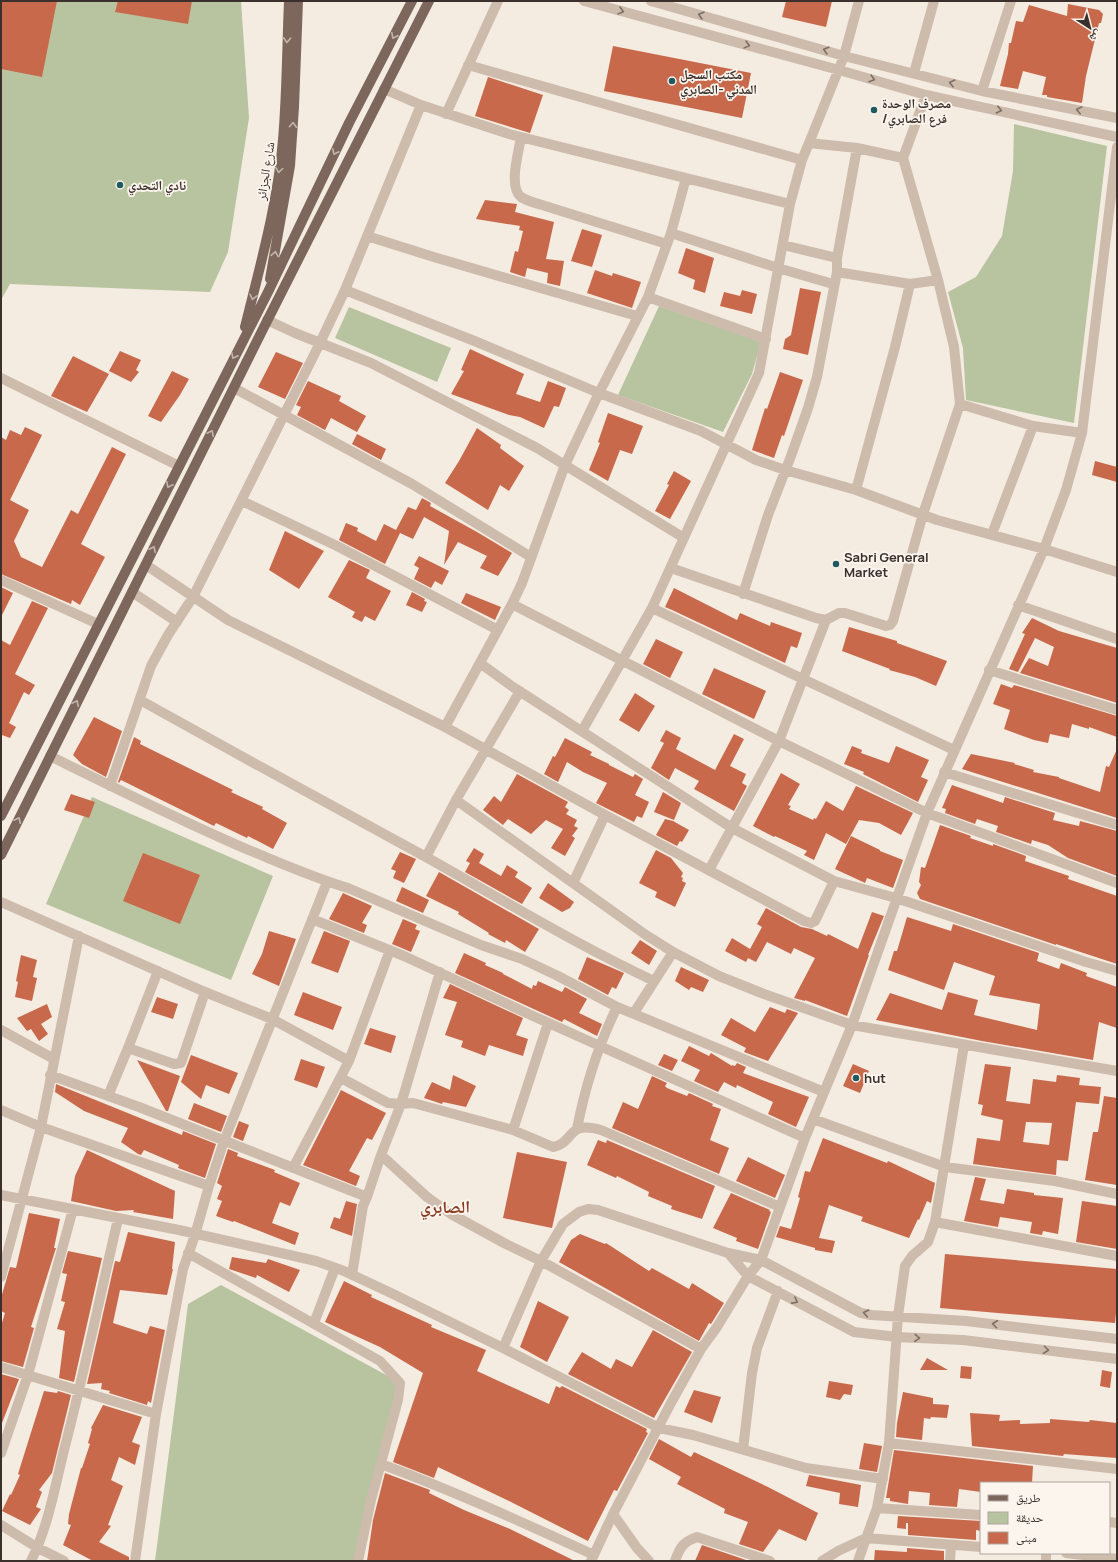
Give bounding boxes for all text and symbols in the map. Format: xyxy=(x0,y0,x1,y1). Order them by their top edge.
one-way arrow xyxy=(618,6,625,15)
north arrow xyxy=(1070,8,1110,48)
one-way arrow xyxy=(698,11,705,20)
text: ش xyxy=(1086,26,1105,46)
one-way arrow xyxy=(391,31,399,39)
one-way arrow xyxy=(283,37,292,43)
one-way arrow xyxy=(743,40,750,49)
one-way arrow xyxy=(823,46,830,55)
place label: مكتب السجل المدني -الصابري xyxy=(680,65,757,100)
one-way arrow xyxy=(869,74,876,83)
marker: مكتب السجل المدني -الصابري xyxy=(667,76,677,86)
one-way arrow xyxy=(949,79,956,88)
place label: مصرف الوحدة /فرع الصابري xyxy=(882,94,951,129)
marker: مصرف الوحدة /فرع الصابري xyxy=(869,105,879,115)
one-way arrow xyxy=(995,106,1002,114)
one-way arrow xyxy=(1076,107,1082,115)
one-way arrow xyxy=(289,122,298,128)
street label: شارع الجزائر xyxy=(251,140,279,203)
one-way arrow xyxy=(332,147,340,155)
one-way arrow xyxy=(275,167,284,173)
place label: نادي التحدي xyxy=(128,176,187,196)
marker: نادي التحدي xyxy=(115,180,125,190)
one-way arrow xyxy=(270,251,278,257)
one-way arrow xyxy=(249,294,257,300)
one-way arrow xyxy=(232,352,239,359)
one-way arrow xyxy=(206,430,214,437)
one-way arrow xyxy=(166,480,174,488)
one-way arrow xyxy=(148,546,156,554)
place label: Sabri General Market xyxy=(844,548,929,581)
marker: Sabri General Market xyxy=(831,559,841,569)
one-way arrow xyxy=(72,700,79,708)
one-way arrow xyxy=(14,816,21,824)
place label: hut xyxy=(864,1069,886,1087)
marker: hut xyxy=(851,1073,861,1083)
district label: الصابري xyxy=(420,1195,470,1221)
one-way arrow xyxy=(791,1296,798,1303)
one-way arrow xyxy=(862,1310,869,1318)
one-way arrow xyxy=(992,1320,998,1329)
one-way arrow xyxy=(914,1334,920,1342)
one-way arrow xyxy=(1043,1346,1049,1355)
legend xyxy=(980,1482,1110,1554)
text: طريق xyxy=(1016,1489,1041,1506)
text: حديقة xyxy=(1016,1509,1044,1526)
text: مبنى xyxy=(1016,1529,1037,1546)

